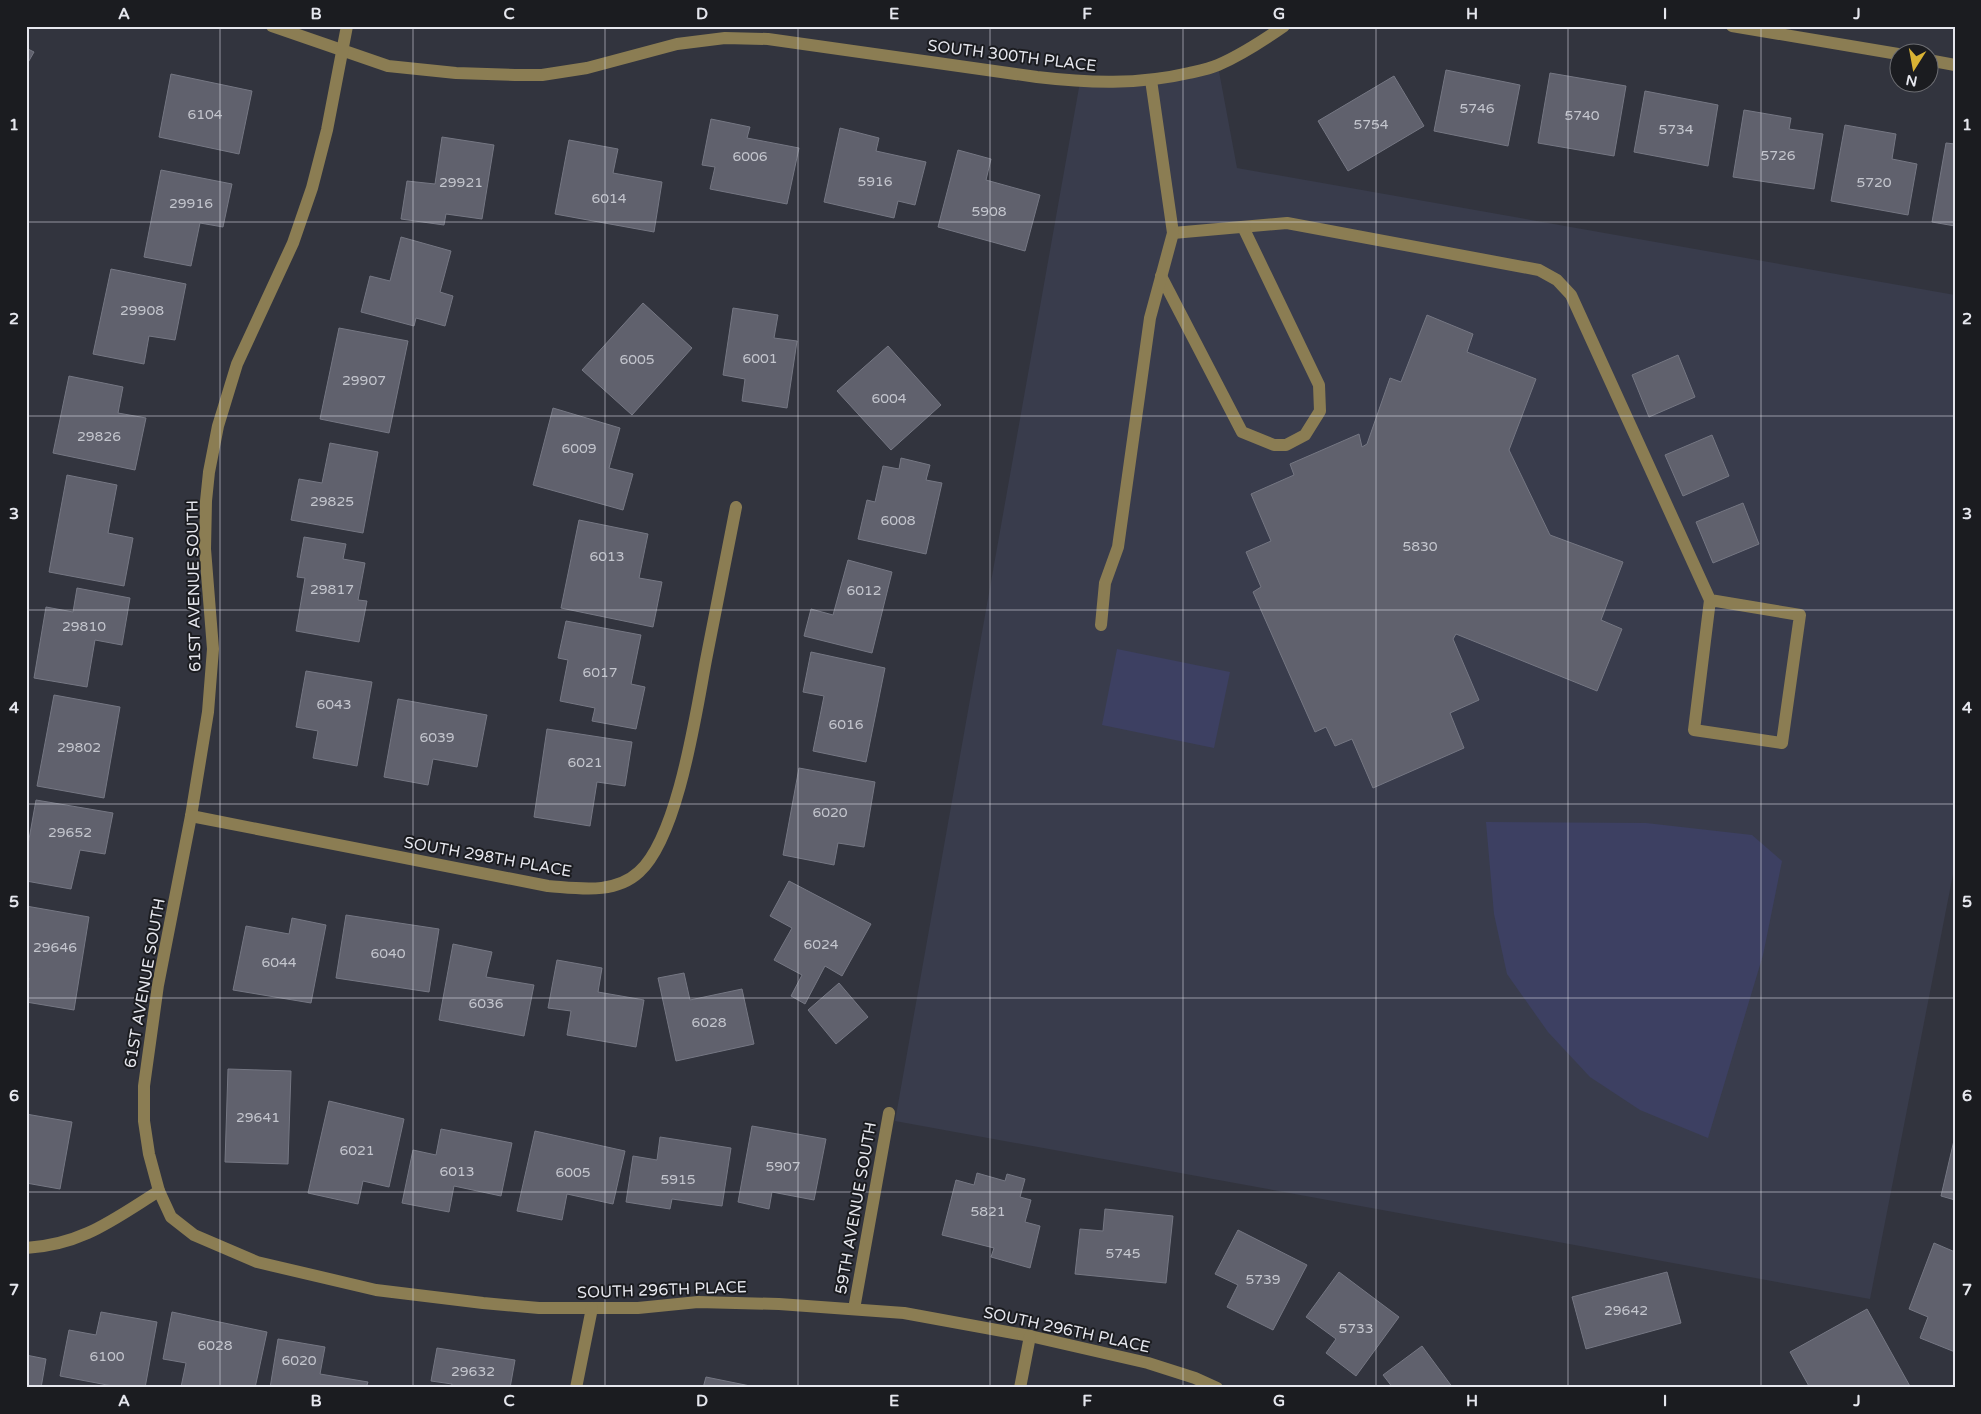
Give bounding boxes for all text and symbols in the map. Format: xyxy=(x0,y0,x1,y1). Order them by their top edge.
text: A xyxy=(118,4,130,24)
text: B xyxy=(310,4,322,24)
text: C xyxy=(503,4,515,24)
text: D xyxy=(696,4,708,24)
text: E xyxy=(889,4,899,24)
text: F xyxy=(1082,4,1092,24)
text: G xyxy=(1273,4,1285,24)
text: H xyxy=(1466,4,1478,24)
text: I xyxy=(1663,4,1667,24)
text: J xyxy=(1852,4,1861,24)
street label: SOUTH 300TH PLACE xyxy=(926,36,1097,76)
north arrow xyxy=(1888,42,1938,92)
text: N xyxy=(1904,71,1919,90)
house number: 5746 xyxy=(1459,100,1495,117)
house number: 6104 xyxy=(187,106,223,123)
house number: 5740 xyxy=(1564,107,1600,124)
text: 1 xyxy=(9,115,19,135)
text: 1 xyxy=(1962,115,1972,135)
house number: 5754 xyxy=(1353,116,1389,133)
house number: 5734 xyxy=(1658,121,1694,138)
house number: 5726 xyxy=(1760,147,1796,164)
house number: 6006 xyxy=(732,148,768,165)
house number: 5916 xyxy=(857,173,893,190)
house number: 29921 xyxy=(439,174,483,191)
house number: 5720 xyxy=(1856,174,1892,191)
house number: 6014 xyxy=(591,190,627,207)
house number: 29916 xyxy=(169,195,213,212)
house number: 5908 xyxy=(971,203,1007,220)
house number: 29908 xyxy=(120,302,164,319)
text: 2 xyxy=(9,309,19,329)
text: 2 xyxy=(1962,309,1972,329)
house number: 6001 xyxy=(742,350,778,367)
house number: 6005 xyxy=(619,351,655,368)
house number: 29907 xyxy=(342,372,386,389)
house number: 6004 xyxy=(871,390,907,407)
house number: 29826 xyxy=(77,428,121,445)
house number: 6009 xyxy=(561,440,597,457)
house number: 29825 xyxy=(310,493,354,510)
street label: 61ST AVENUE SOUTH xyxy=(183,500,205,672)
text: 3 xyxy=(9,504,19,524)
text: 3 xyxy=(1962,504,1972,524)
house number: 6008 xyxy=(880,512,916,529)
house number: 5830 xyxy=(1402,538,1438,555)
house number: 6013 xyxy=(589,548,625,565)
house number: 29817 xyxy=(310,581,354,598)
house number: 6012 xyxy=(846,582,882,599)
house number: 29810 xyxy=(62,618,106,635)
house number: 6017 xyxy=(582,664,618,681)
house number: 6043 xyxy=(316,696,352,713)
text: 4 xyxy=(9,698,19,718)
text: 4 xyxy=(1962,698,1972,718)
house number: 6016 xyxy=(828,716,864,733)
house number: 6039 xyxy=(419,729,455,746)
house number: 29802 xyxy=(57,739,101,756)
house number: 6021 xyxy=(567,754,603,771)
house number: 6020 xyxy=(812,804,848,821)
house number: 29652 xyxy=(48,824,92,841)
street label: SOUTH 298TH PLACE xyxy=(402,832,573,882)
text: 5 xyxy=(9,892,19,912)
text: 5 xyxy=(1962,892,1972,912)
street label: 61ST AVENUE SOUTH xyxy=(120,897,170,1070)
house number: 6024 xyxy=(803,936,839,953)
house number: 29646 xyxy=(33,939,77,956)
house number: 6040 xyxy=(370,945,406,962)
house number: 6044 xyxy=(261,954,297,971)
house number: 6036 xyxy=(468,995,504,1012)
house number: 6028 xyxy=(691,1014,727,1031)
text: 6 xyxy=(9,1086,19,1106)
text: 6 xyxy=(1962,1086,1972,1106)
house number: 29641 xyxy=(236,1109,280,1126)
street label: 59TH AVENUE SOUTH xyxy=(831,1120,881,1296)
house number: 6021 xyxy=(339,1142,375,1159)
house number: 5907 xyxy=(765,1158,801,1175)
house number: 6013 xyxy=(439,1163,475,1180)
house number: 6005 xyxy=(555,1164,591,1181)
house number: 5915 xyxy=(660,1171,696,1188)
house number: 5821 xyxy=(970,1203,1006,1220)
house number: 5745 xyxy=(1105,1245,1141,1262)
house number: 5739 xyxy=(1245,1271,1281,1288)
street label: SOUTH 296TH PLACE xyxy=(577,1277,747,1303)
text: 7 xyxy=(9,1280,19,1300)
text: 7 xyxy=(1962,1280,1972,1300)
house number: 29642 xyxy=(1604,1302,1648,1319)
street label: SOUTH 296TH PLACE xyxy=(982,1303,1152,1357)
house number: 5733 xyxy=(1338,1320,1374,1337)
house number: 6028 xyxy=(197,1337,233,1354)
house number: 6100 xyxy=(89,1348,125,1365)
house number: 6020 xyxy=(281,1352,317,1369)
house number: 29632 xyxy=(451,1363,495,1380)
text: A xyxy=(118,1391,130,1411)
text: B xyxy=(310,1391,322,1411)
text: C xyxy=(503,1391,515,1411)
text: D xyxy=(696,1391,708,1411)
text: E xyxy=(889,1391,899,1411)
text: F xyxy=(1082,1391,1092,1411)
text: G xyxy=(1273,1391,1285,1411)
text: H xyxy=(1466,1391,1478,1411)
text: I xyxy=(1663,1391,1667,1411)
text: J xyxy=(1852,1391,1861,1411)

